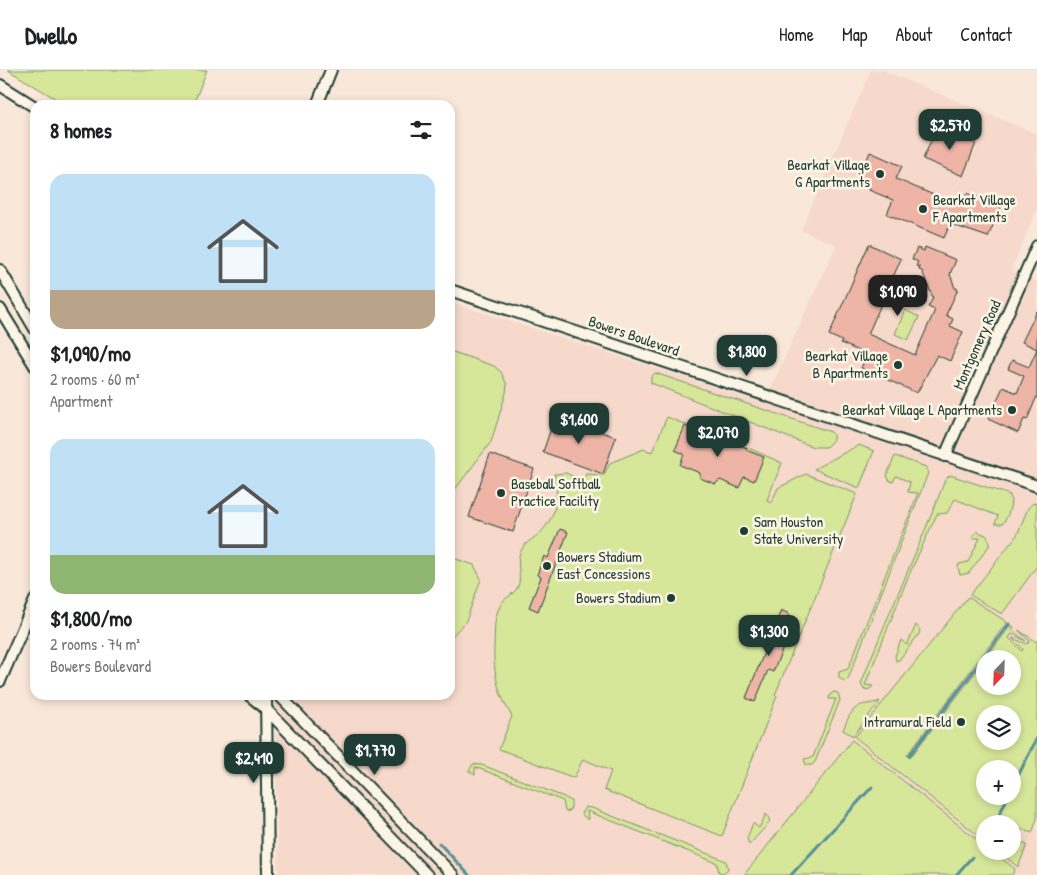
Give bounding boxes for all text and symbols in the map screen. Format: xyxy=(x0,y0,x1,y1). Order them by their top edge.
text: Dwello xyxy=(25,19,77,51)
text: Home xyxy=(779,22,814,47)
text: Map xyxy=(842,22,867,47)
text: About xyxy=(895,22,932,47)
text: Contact xyxy=(960,22,1012,47)
pin: $2,570 xyxy=(909,108,991,151)
text: $2,570 xyxy=(930,114,970,136)
text: 8 homes xyxy=(50,116,112,145)
icon: filters xyxy=(407,116,435,144)
place label: Bearkat Village G Apartments xyxy=(787,154,870,192)
marker: Bearkat Village G Apartments xyxy=(874,168,886,180)
place label: Bearkat Village F Apartments xyxy=(932,189,1016,227)
marker: Bearkat Village F Apartments xyxy=(917,203,929,215)
icon: home xyxy=(198,206,288,296)
pin: $1,090 xyxy=(857,274,939,317)
text: $1,090 xyxy=(879,280,917,302)
street label: Montgomery Road xyxy=(947,297,1006,393)
street label: Bowers Boulevard xyxy=(586,310,682,361)
pin: $1,800 xyxy=(706,334,788,377)
text: $1,090/mo xyxy=(50,339,131,368)
text: $1,800 xyxy=(728,340,766,362)
place label: Bearkat Village B Apartments xyxy=(805,345,888,383)
marker: Bearkat Village B Apartments xyxy=(892,359,904,371)
text: 2 rooms · 60 m² xyxy=(50,368,140,390)
text: Apartment xyxy=(50,390,113,412)
place label: Bearkat Village L Apartments xyxy=(842,399,1002,420)
pin: $1,600 xyxy=(538,402,620,445)
marker: Bearkat Village L Apartments xyxy=(1006,404,1018,416)
text: $1,600 xyxy=(560,408,598,430)
pin: $2,070 xyxy=(677,416,759,458)
text: $2,070 xyxy=(697,421,739,443)
icon: home xyxy=(198,471,288,561)
place label: Baseball Softball Practice Facility xyxy=(511,473,601,511)
marker: Baseball Softball Practice Facility xyxy=(495,487,507,499)
place label: Sam Houston State University xyxy=(754,511,843,549)
marker: Sam Houston State University xyxy=(738,525,750,537)
place label: Bowers Stadium East Concessions xyxy=(557,546,650,584)
marker: Bowers Stadium East Concessions xyxy=(541,560,553,572)
place label: Bowers Stadium xyxy=(576,587,661,608)
marker: Bowers Stadium xyxy=(665,592,677,604)
text: $1,800/mo xyxy=(50,604,132,633)
pin: $1,300 xyxy=(728,614,810,657)
text: $1,300 xyxy=(750,620,788,642)
text: 2 rooms · 74 m² xyxy=(50,633,140,655)
north arrow xyxy=(976,650,1021,695)
map controls xyxy=(976,650,1021,860)
text: Bowers Boulevard xyxy=(50,655,151,677)
button: layers xyxy=(976,705,1021,750)
place label: Intramural Field xyxy=(864,711,951,732)
marker: Intramural Field xyxy=(955,716,967,728)
pin: $1,770 xyxy=(334,734,416,776)
text: $1,770 xyxy=(355,739,395,761)
pin: $2,410 xyxy=(213,742,295,784)
text: $2,410 xyxy=(235,747,273,769)
button: + xyxy=(976,760,1021,805)
button: − xyxy=(976,815,1021,860)

